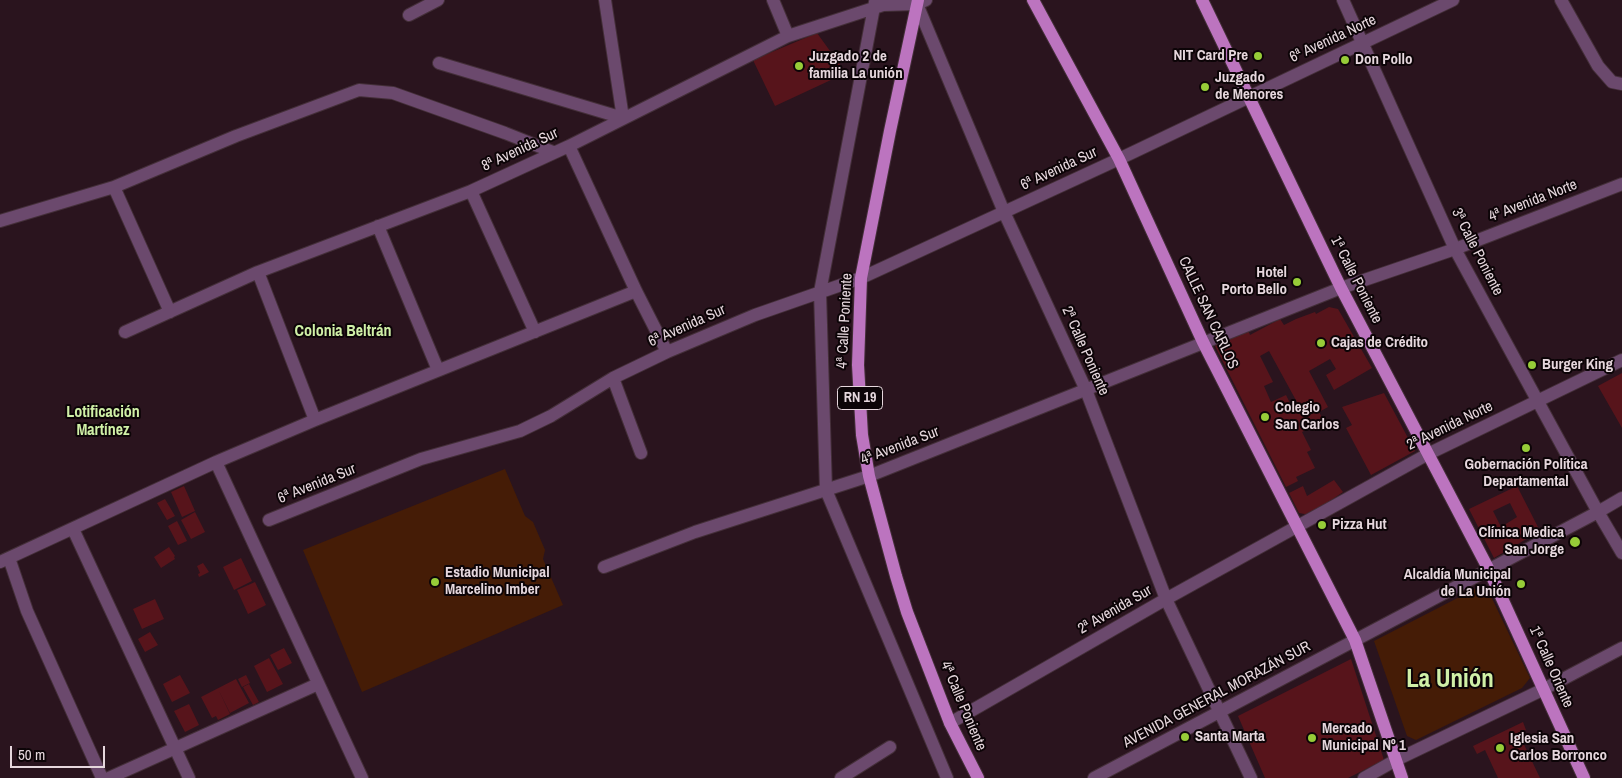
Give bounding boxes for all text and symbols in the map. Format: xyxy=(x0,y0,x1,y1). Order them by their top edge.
street label: 6ª Avenida Norte xyxy=(1287,11,1379,67)
place label: NIT Card Pre xyxy=(1173,47,1248,65)
place label: Juzgado 2 de familia La unión xyxy=(809,48,903,83)
marker: NIT Card Pre xyxy=(1252,50,1264,62)
place label: Don Pollo xyxy=(1355,51,1412,69)
marker: Don Pollo xyxy=(1339,54,1351,66)
marker: Juzgado 2 de familia La unión xyxy=(793,60,805,72)
place label: Juzgado de Menores xyxy=(1215,69,1283,104)
marker: Juzgado de Menores xyxy=(1199,81,1211,93)
street label: 8ª Avenida Sur xyxy=(479,124,561,176)
street label: 6ª Avenida Sur xyxy=(1018,143,1100,195)
street label: 4ª Avenida Norte xyxy=(1486,176,1580,226)
street label: 3ª Calle Poniente xyxy=(1447,205,1507,299)
street label: 1ª Calle Poniente xyxy=(1326,233,1386,327)
street label: CALLE SAN CARLOS xyxy=(1174,254,1242,372)
place label: Hotel Porto Bello xyxy=(1221,264,1287,299)
street label: 4ª Calle Poniente xyxy=(834,273,856,369)
marker: Hotel Porto Bello xyxy=(1291,276,1303,288)
street label: 6ª Avenida Sur xyxy=(646,301,728,351)
street label: 2ª Calle Poniente xyxy=(1057,304,1113,398)
district label: Colonia Beltrán xyxy=(295,322,391,342)
place label: Cajas de Crédito xyxy=(1331,334,1428,352)
marker: Cajas de Crédito xyxy=(1315,337,1327,349)
place label: Burger King xyxy=(1542,356,1613,374)
marker: Burger King xyxy=(1526,359,1538,371)
road number: RN 19 xyxy=(838,386,882,409)
street label: 2ª Avenida Norte xyxy=(1404,397,1496,455)
place label: Colegio San Carlos xyxy=(1275,399,1339,434)
district label: Lotificación Martínez xyxy=(66,403,140,441)
marker: Colegio San Carlos xyxy=(1259,411,1271,423)
street label: 4ª Avenida Sur xyxy=(858,423,942,469)
marker: Gobernación Política Departamental xyxy=(1520,442,1532,454)
place label: Gobernación Política Departamental xyxy=(1464,456,1588,491)
street label: 6ª Avenida Sur xyxy=(275,460,359,508)
place label: Pizza Hut xyxy=(1332,516,1387,534)
marker: Pizza Hut xyxy=(1316,519,1328,531)
place label: Clínica Medica San Jorge xyxy=(1479,524,1564,559)
marker: Clínica Medica San Jorge xyxy=(1568,535,1582,549)
place label: Estadio Municipal Marcelino Imber xyxy=(445,564,550,599)
place label: Alcaldía Municipal de La Unión xyxy=(1404,566,1511,601)
marker: Estadio Municipal Marcelino Imber xyxy=(429,576,441,588)
marker: Alcaldía Municipal de La Unión xyxy=(1515,578,1527,590)
street label: 2ª Avenida Sur xyxy=(1075,582,1155,638)
street label: 1ª Calle Oriente xyxy=(1525,623,1577,711)
street label: AVENIDA GENERAL MORAZÁN SUR xyxy=(1120,638,1314,752)
street label: 4ª Calle Poniente xyxy=(936,659,990,753)
district label: La Unión xyxy=(1406,665,1494,695)
place label: Mercado Municipal Nº 1 xyxy=(1322,720,1406,755)
place label: Santa Marta xyxy=(1195,728,1265,746)
place label: Iglesia San Carlos Borronco xyxy=(1510,730,1607,765)
marker: Santa Marta xyxy=(1179,731,1191,743)
marker: Mercado Municipal Nº 1 xyxy=(1306,732,1318,744)
scale bar xyxy=(12,736,108,768)
marker: Iglesia San Carlos Borronco xyxy=(1494,742,1506,754)
text: 50 m xyxy=(18,744,45,765)

